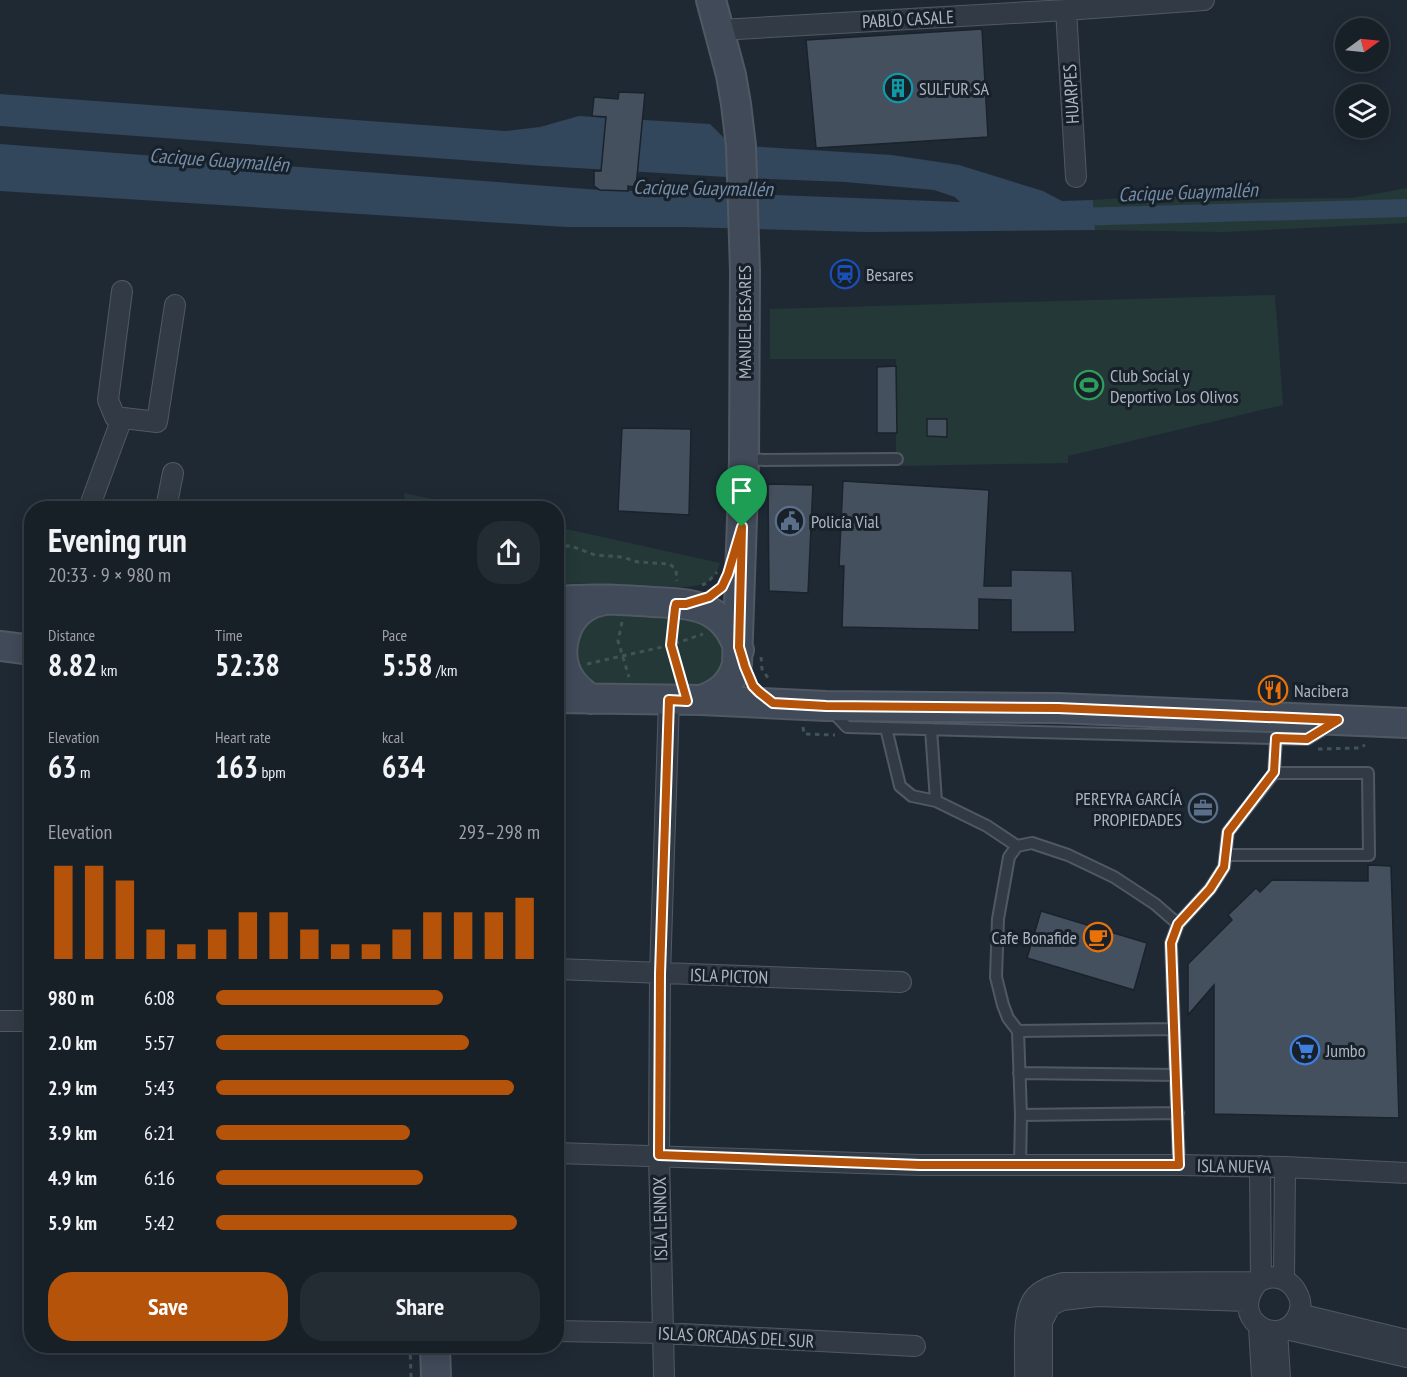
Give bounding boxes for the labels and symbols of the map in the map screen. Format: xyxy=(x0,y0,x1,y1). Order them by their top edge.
street label: PABLO CASALE xyxy=(861,5,955,33)
north arrow xyxy=(1335,18,1389,72)
street label: HUARPES xyxy=(1058,63,1084,124)
building icon: SULFUR SA xyxy=(882,72,914,104)
place label: SULFUR SA xyxy=(919,77,990,100)
water label: Cacique Guaymallén xyxy=(148,142,291,178)
water label: Cacique Guaymallén xyxy=(633,174,774,202)
water label: Cacique Guaymallén xyxy=(1118,177,1259,207)
station icon: Besares xyxy=(829,258,861,290)
place label: Besares xyxy=(866,263,914,286)
street label: MANUEL BESARES xyxy=(733,265,756,379)
place label: Club Social y Deportivo Los Olivos xyxy=(1110,364,1238,408)
sports icon: Club Social y Deportivo Los Olivos xyxy=(1073,369,1105,401)
pin xyxy=(716,465,767,527)
public building icon: Policía Vial xyxy=(774,505,806,537)
place label: Policía Vial xyxy=(811,510,880,533)
restaurant icon: Nacibera xyxy=(1257,674,1289,706)
place label: Nacibera xyxy=(1294,679,1349,702)
place label: PEREYRA GARCÍA PROPIEDADES xyxy=(1075,787,1182,831)
office icon: PEREYRA GARCÍA PROPIEDADES xyxy=(1187,792,1219,824)
cafe icon: Cafe Bonafide xyxy=(1082,921,1114,953)
place label: Cafe Bonafide xyxy=(992,926,1077,949)
street label: ISLA PICTON xyxy=(689,963,769,989)
supermarket icon: Jumbo xyxy=(1289,1034,1321,1066)
place label: Jumbo xyxy=(1325,1039,1366,1062)
street label: ISLA NUEVA xyxy=(1197,1154,1272,1178)
street label: ISLA LENNOX xyxy=(648,1177,672,1261)
street label: ISLAS ORCADAS DEL SUR xyxy=(657,1321,815,1353)

